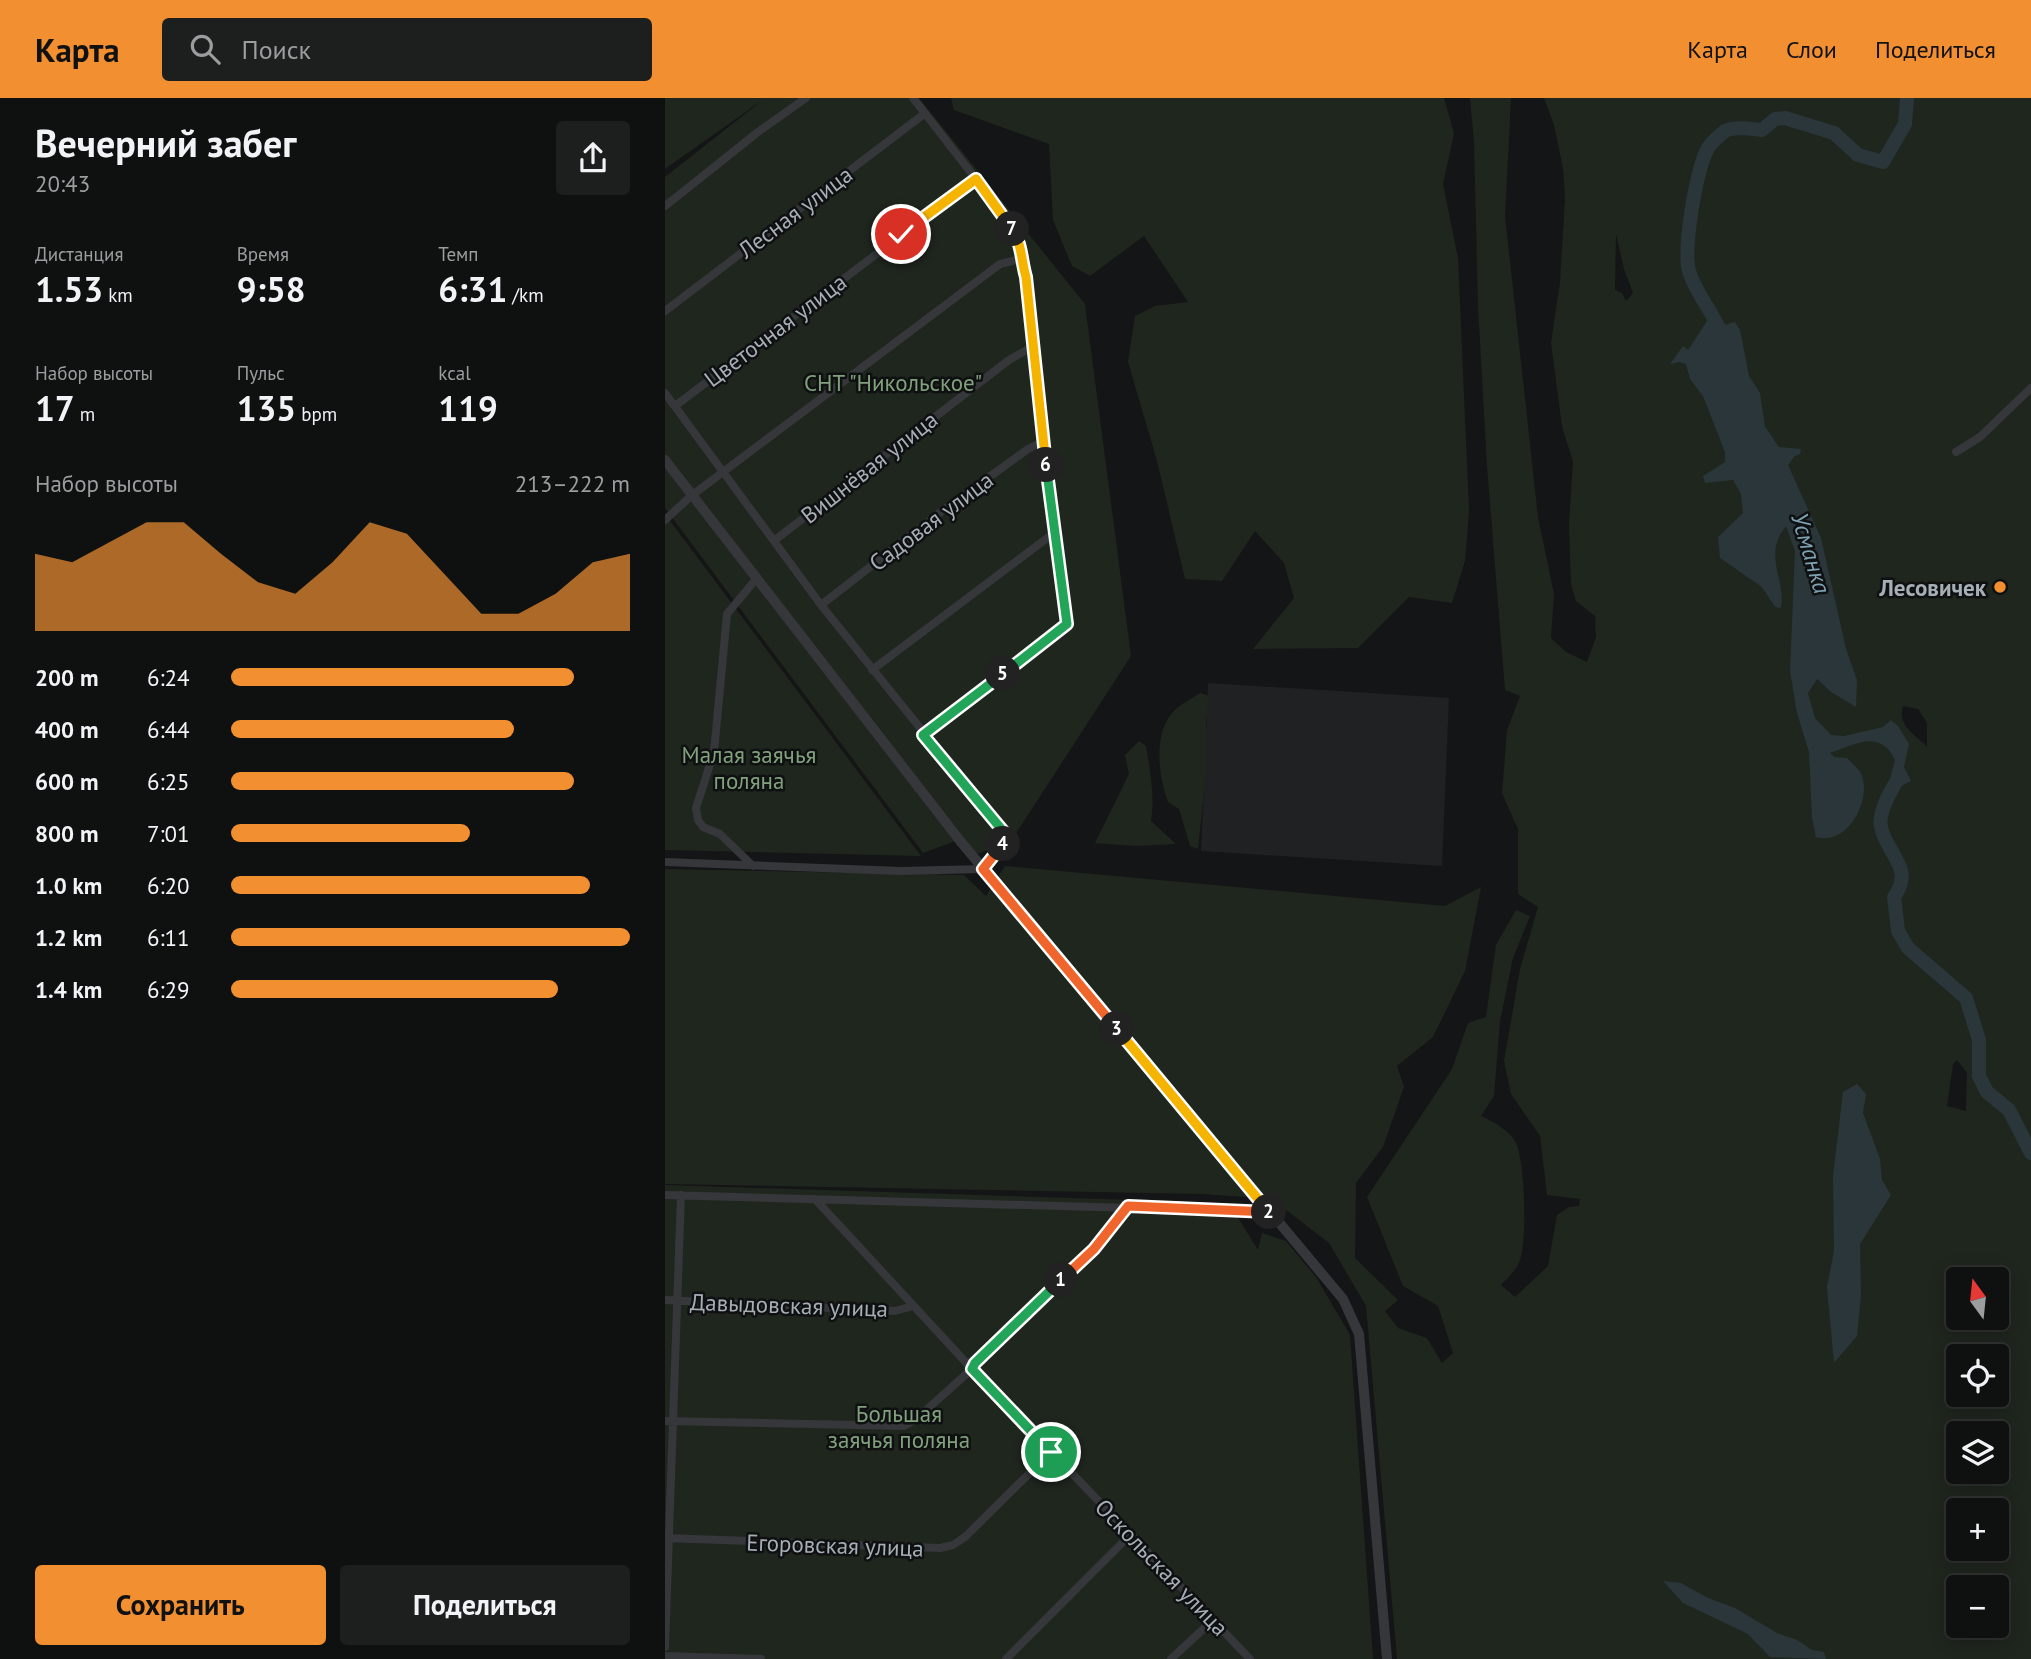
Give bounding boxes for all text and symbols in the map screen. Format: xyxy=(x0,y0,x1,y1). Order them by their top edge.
search box xyxy=(162,18,652,81)
text: Карта xyxy=(35,28,120,71)
icon: search xyxy=(186,30,224,68)
text: Поиск xyxy=(242,33,311,66)
text: Карта xyxy=(1687,34,1748,65)
text: Слои xyxy=(1786,34,1837,65)
text: Поделиться xyxy=(1875,34,1996,65)
text: Вечерний забег xyxy=(35,118,296,167)
button: share xyxy=(556,121,630,195)
street label: Лесная улица xyxy=(731,160,858,265)
text: 20:43 xyxy=(35,169,90,198)
pin xyxy=(871,204,931,264)
pin: 7 xyxy=(995,212,1029,246)
icon: check xyxy=(882,215,920,253)
text: 7 xyxy=(1006,216,1017,240)
text: Дистанция xyxy=(35,242,123,266)
text: Время xyxy=(237,242,289,266)
text: Темп xyxy=(438,242,479,266)
text: 1.53 xyxy=(35,266,103,312)
text: 9:58 xyxy=(237,266,306,312)
text: 6:31 xyxy=(438,266,507,312)
street label: Цветочная улица xyxy=(698,267,852,393)
text: km xyxy=(103,283,133,307)
text: /km xyxy=(507,283,544,307)
text: Набор высоты xyxy=(35,361,153,385)
text: Пульс xyxy=(237,361,285,385)
text: kcal xyxy=(438,361,471,385)
park label: СНТ "Никольское" xyxy=(804,368,982,397)
text: 17 xyxy=(35,385,75,431)
text: 135 xyxy=(237,385,296,431)
text: 119 xyxy=(438,385,498,431)
text: m xyxy=(75,402,95,426)
text: bpm xyxy=(296,402,337,426)
street label: Вишнёвая улица xyxy=(795,405,943,529)
pin: 6 xyxy=(1029,448,1063,482)
text: 6 xyxy=(1040,452,1051,476)
street label: Садовая улица xyxy=(863,465,999,577)
text: Набор высоты xyxy=(35,469,178,498)
text: 213–222 m xyxy=(515,469,630,498)
water label: Усманка xyxy=(1784,509,1838,598)
place label: Лесовичек xyxy=(1878,573,1987,602)
marker: Лесовичек xyxy=(1992,579,2008,595)
pin: 5 xyxy=(985,656,1021,692)
text: 5 xyxy=(997,661,1008,685)
text: 200 m xyxy=(35,663,98,692)
text: 6:24 xyxy=(147,663,190,692)
text: 400 m xyxy=(35,715,98,744)
text: 6:44 xyxy=(147,715,190,744)
park label: Малая заячья поляна xyxy=(682,740,817,795)
text: 600 m xyxy=(35,767,98,796)
text: 6:25 xyxy=(147,767,190,796)
text: 800 m xyxy=(35,819,98,848)
text: 7:01 xyxy=(147,819,190,848)
pin: 4 xyxy=(985,826,1021,862)
text: 4 xyxy=(997,831,1008,855)
text: 1.0 km xyxy=(35,871,102,900)
text: 6:20 xyxy=(147,871,190,900)
text: 1.2 km xyxy=(35,923,102,952)
text: 6:11 xyxy=(147,923,190,952)
text: 1.4 km xyxy=(35,975,102,1004)
text: 6:29 xyxy=(147,975,190,1004)
pin: 3 xyxy=(1099,1012,1135,1046)
text: 3 xyxy=(1111,1016,1122,1040)
pin: 2 xyxy=(1251,1194,1287,1230)
text: 2 xyxy=(1263,1199,1274,1223)
pin: 1 xyxy=(1043,1262,1079,1298)
text: 1 xyxy=(1055,1267,1066,1291)
north arrow xyxy=(1946,1267,2009,1330)
map controls xyxy=(1946,1267,2009,1638)
street label: Давыдовская улица xyxy=(690,1287,888,1323)
button: locate xyxy=(1946,1344,2009,1407)
park label: Большая заячья поляна xyxy=(828,1399,970,1454)
button: layers xyxy=(1946,1421,2009,1484)
pin xyxy=(1021,1422,1081,1482)
icon: arrive xyxy=(1032,1433,1070,1471)
street label: Оскольская улица xyxy=(1089,1492,1235,1642)
button: + xyxy=(1946,1498,2009,1561)
street label: Егоровская улица xyxy=(746,1527,924,1563)
button: Сохранить xyxy=(35,1565,326,1645)
button: Поделиться xyxy=(340,1565,630,1645)
button: − xyxy=(1946,1575,2009,1638)

